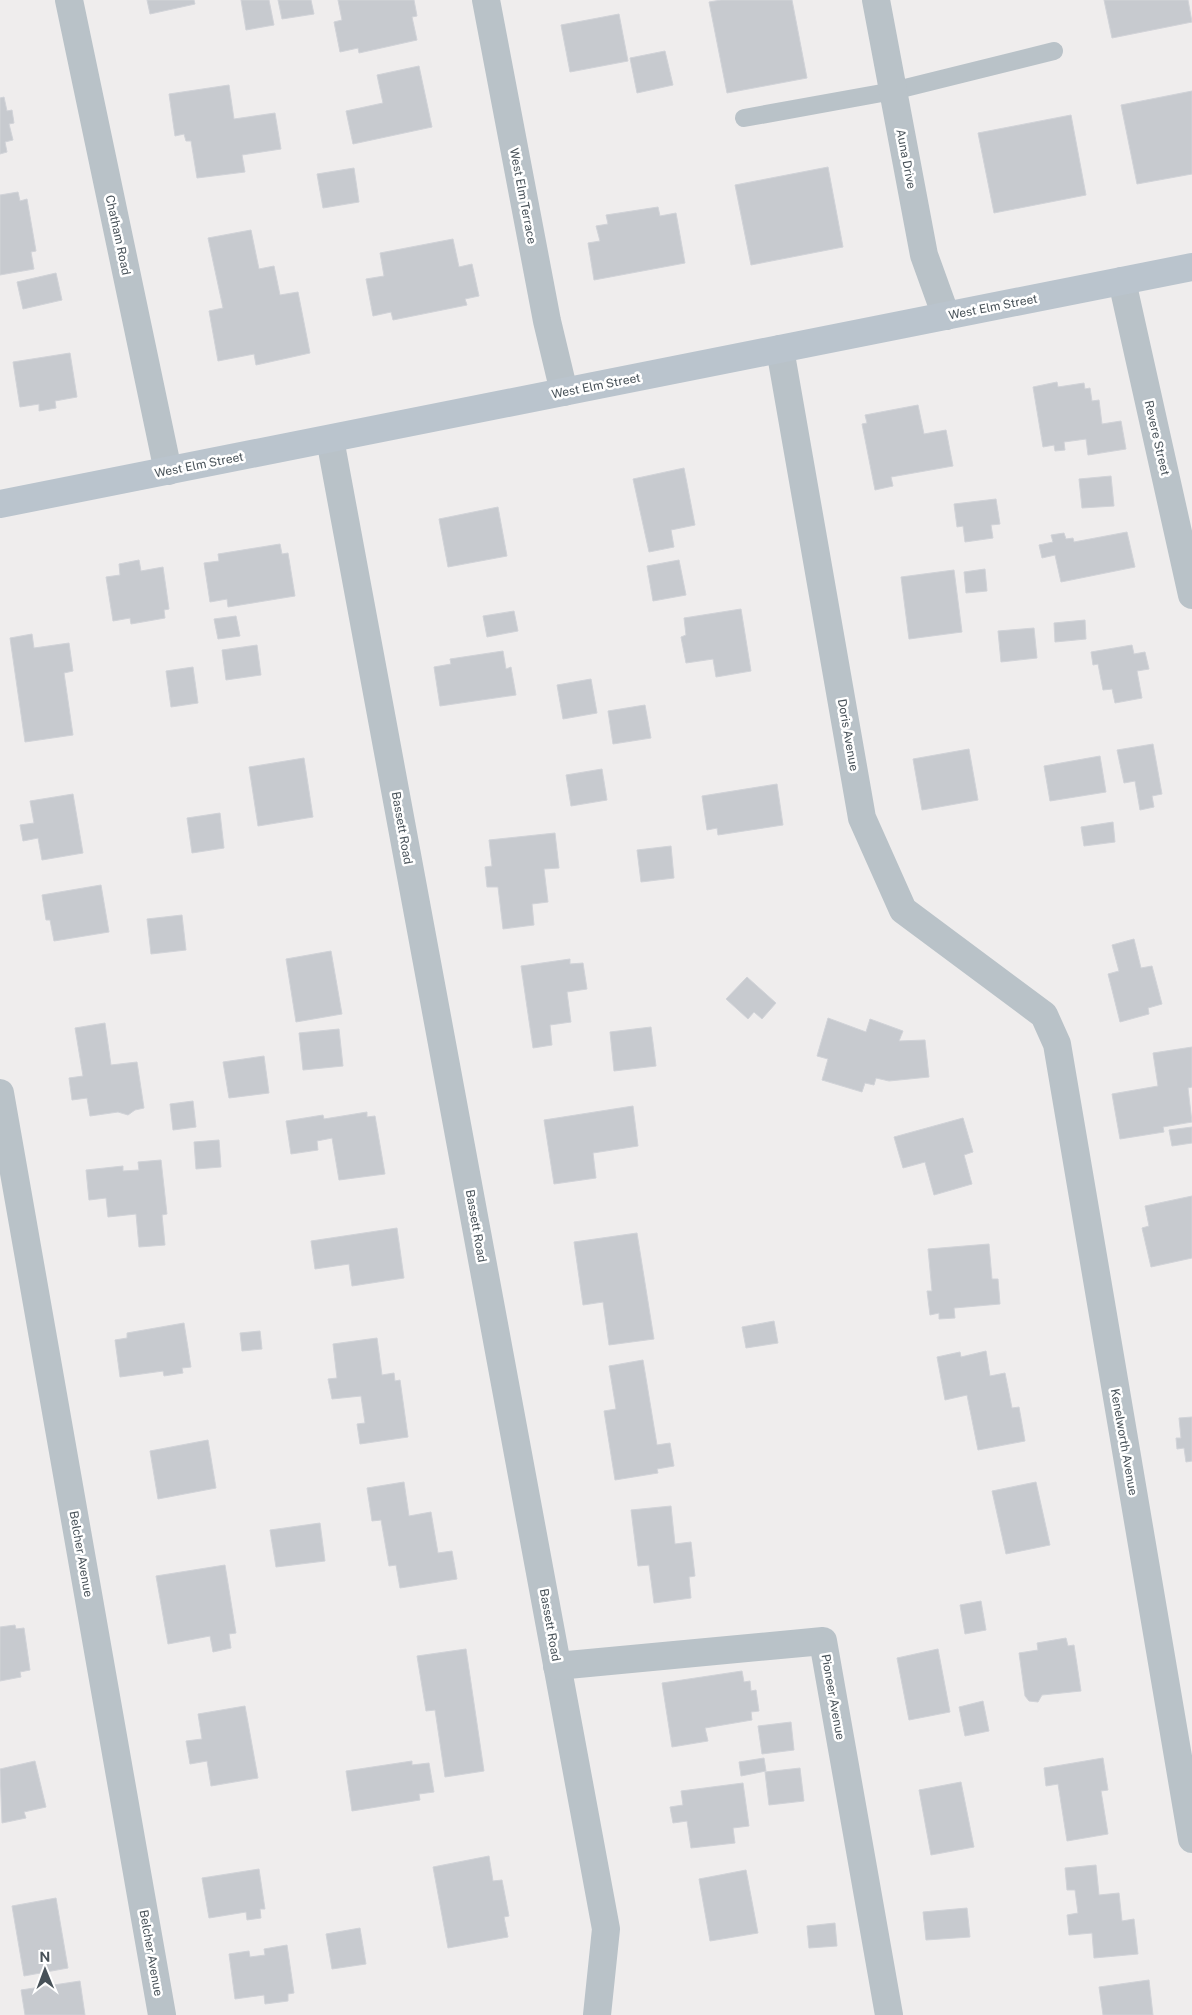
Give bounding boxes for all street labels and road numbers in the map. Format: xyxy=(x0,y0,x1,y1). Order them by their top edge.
street label: Auna Drive xyxy=(893,128,919,190)
street label: West Elm Terrace xyxy=(507,147,539,245)
street label: Chatham Road xyxy=(103,194,133,276)
street label: West Elm Street xyxy=(947,291,1039,322)
street label: West Elm Street xyxy=(550,370,642,401)
street label: Revere Street xyxy=(1142,399,1173,477)
street label: West Elm Street xyxy=(153,449,245,480)
street label: Doris Avenue xyxy=(835,698,861,772)
street label: Bassett Road xyxy=(389,791,415,865)
street label: Bassett Road xyxy=(463,1189,489,1263)
street label: Kenelworth Avenue xyxy=(1108,1388,1140,1497)
street label: Belcher Avenue xyxy=(67,1510,95,1598)
street label: Bassett Road xyxy=(537,1588,563,1662)
street label: Pioneer Avenue xyxy=(819,1653,847,1741)
street label: Belcher Avenue xyxy=(137,1909,165,1997)

